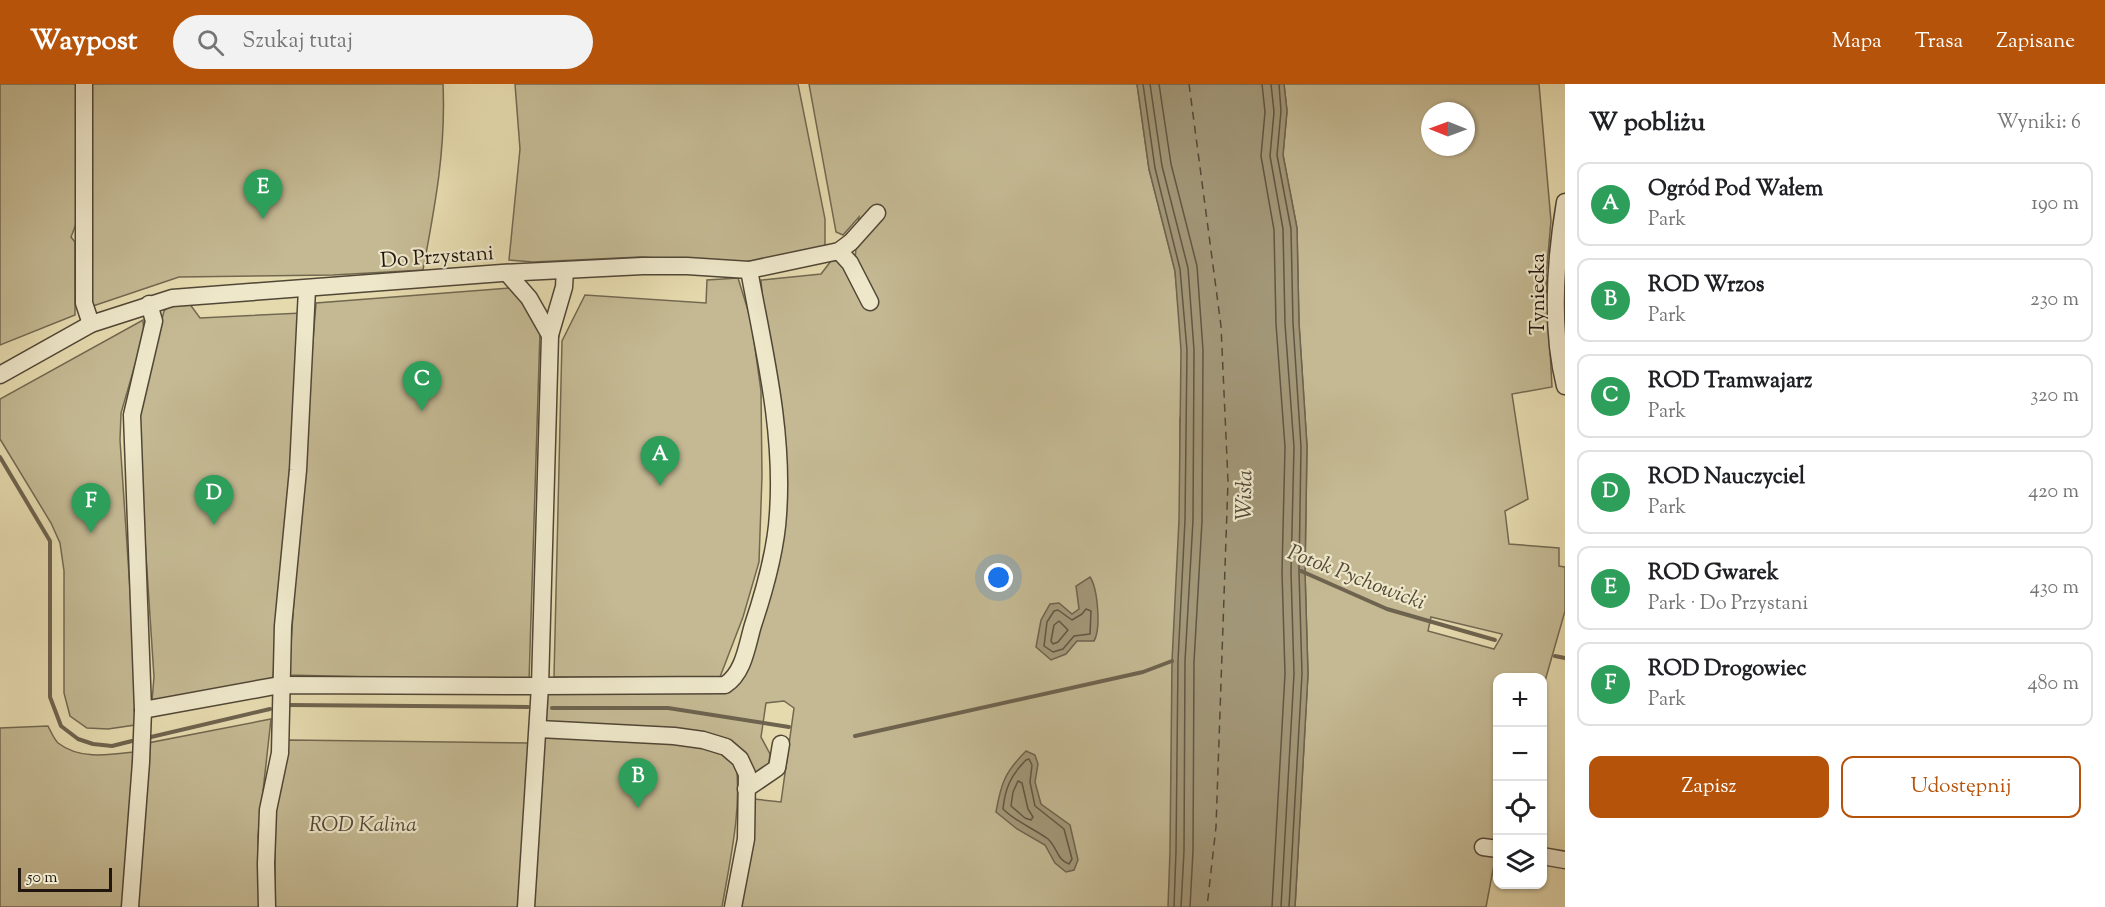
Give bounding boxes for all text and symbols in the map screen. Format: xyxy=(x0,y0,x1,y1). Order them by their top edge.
search box xyxy=(173,15,593,69)
text: Waypost xyxy=(30,22,137,62)
icon: search xyxy=(194,26,227,59)
text: Szukaj tutaj xyxy=(242,26,353,58)
text: Mapa xyxy=(1832,27,1882,57)
text: Trasa xyxy=(1915,27,1963,57)
text: Zapisane xyxy=(1996,27,2075,57)
north arrow xyxy=(1421,102,1475,156)
text: W pobliżu xyxy=(1589,105,1705,142)
text: Wyniki: 6 xyxy=(1997,109,2081,138)
pin: E xyxy=(244,170,282,219)
text: Ogród Pod Wałem xyxy=(1648,174,1823,206)
text: A xyxy=(1602,190,1619,219)
text: 190 m xyxy=(2031,190,2079,219)
text: Park xyxy=(1648,206,1686,235)
street label: Do Przystani xyxy=(379,239,495,277)
street label: Tyniecka xyxy=(1524,253,1554,335)
text: ROD Wrzos xyxy=(1648,270,1764,302)
text: B xyxy=(1604,286,1617,315)
text: 230 m xyxy=(2030,286,2079,315)
text: Park xyxy=(1648,302,1686,331)
pin: C xyxy=(402,362,442,411)
text: ROD Tramwajarz xyxy=(1648,366,1812,398)
text: C xyxy=(1602,382,1619,411)
text: 320 m xyxy=(2030,382,2079,411)
text: Park xyxy=(1648,398,1686,427)
pin: A xyxy=(640,436,680,486)
text: ROD Nauczyciel xyxy=(1648,462,1805,494)
water label: Wisła xyxy=(1230,469,1262,521)
pin: D xyxy=(194,476,234,525)
text: D xyxy=(1603,478,1618,507)
text: 420 m xyxy=(2028,478,2079,507)
pin: F xyxy=(72,484,110,533)
text: Park xyxy=(1648,494,1686,523)
water label: Potok Pychowicki xyxy=(1282,538,1430,620)
text: ROD Gwarek xyxy=(1648,558,1779,590)
your location xyxy=(984,563,1013,592)
text: E xyxy=(1604,574,1617,603)
text: 430 m xyxy=(2030,574,2079,603)
text: Park · Do Przystani xyxy=(1648,590,1808,619)
text: ROD Drogowiec xyxy=(1648,654,1807,686)
text: F xyxy=(1605,670,1616,699)
text: 480 m xyxy=(2028,670,2079,699)
map controls xyxy=(1493,673,1547,889)
button: + xyxy=(1493,673,1547,727)
text: Park xyxy=(1648,686,1686,715)
button: − xyxy=(1493,727,1547,781)
button: Zapisz xyxy=(1589,756,1829,818)
button: Udostępnij xyxy=(1841,756,2081,818)
pin: B xyxy=(618,758,658,808)
button: locate xyxy=(1493,781,1547,835)
park label: ROD Kalina xyxy=(309,811,417,841)
button: layers xyxy=(1493,835,1547,889)
scale bar xyxy=(18,865,112,892)
text: 50 m xyxy=(27,867,58,890)

